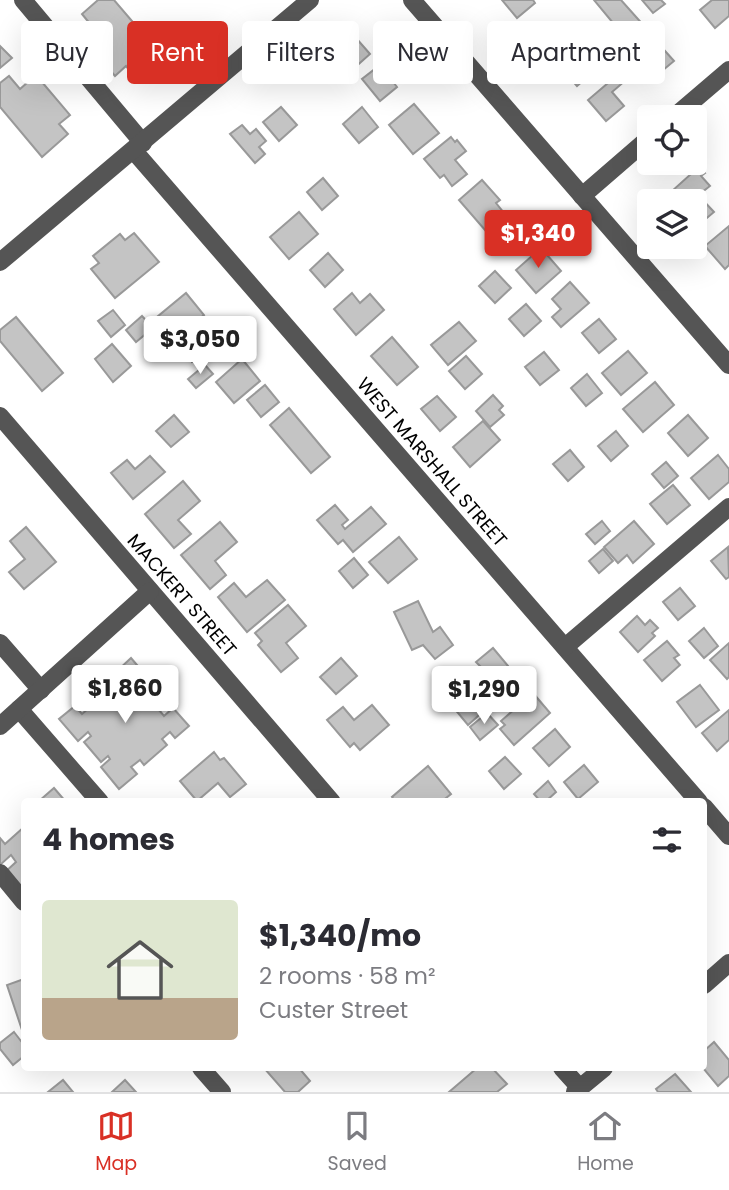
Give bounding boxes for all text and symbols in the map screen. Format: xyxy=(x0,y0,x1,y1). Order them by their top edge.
chip: Buy xyxy=(21,21,113,84)
chip: Rent xyxy=(127,21,228,84)
chip: Filters xyxy=(242,21,359,84)
chip: New xyxy=(373,21,473,84)
chip: Apartment xyxy=(487,21,665,84)
map controls xyxy=(637,105,707,259)
button: locate xyxy=(637,105,707,175)
button: layers xyxy=(637,189,707,259)
pin: $1,340 xyxy=(481,210,595,270)
text: $1,340 xyxy=(501,217,575,249)
pin: $3,050 xyxy=(143,316,257,376)
text: $3,050 xyxy=(160,323,240,355)
street label: WEST MARSHALL STREET xyxy=(351,371,513,553)
street label: MACKERT STREET xyxy=(121,528,243,662)
pin: $1,860 xyxy=(68,666,182,725)
pin: $1,290 xyxy=(427,666,541,726)
text: $1,860 xyxy=(88,672,162,704)
text: $1,290 xyxy=(448,673,520,705)
text: 4 homes xyxy=(42,818,175,861)
icon: filters xyxy=(648,821,686,859)
text: $1,340/mo xyxy=(259,914,421,957)
icon: home xyxy=(98,928,182,1012)
text: 2 rooms · 58 m² xyxy=(259,960,436,992)
text: Custer Street xyxy=(259,994,408,1026)
tab: Map xyxy=(95,1107,137,1178)
tab: Saved xyxy=(328,1107,387,1178)
tab: Home xyxy=(577,1107,634,1178)

